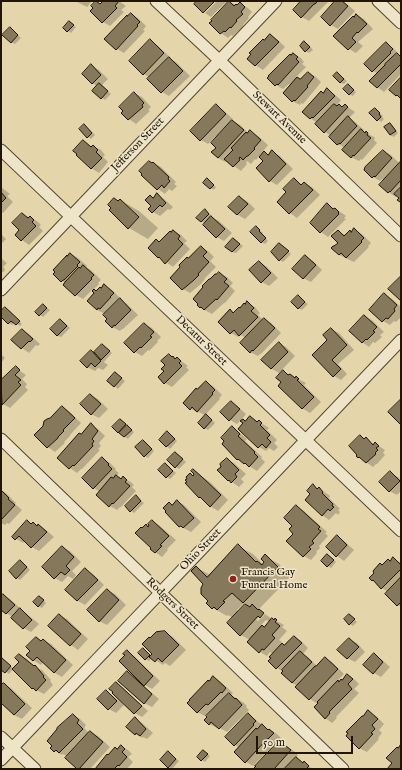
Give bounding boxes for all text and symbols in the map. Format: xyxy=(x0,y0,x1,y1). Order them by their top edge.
street label: Stewart Avenue xyxy=(249,89,309,147)
street label: Jefferson Street xyxy=(109,115,167,175)
street label: Decatur Street xyxy=(172,313,230,369)
street label: Ohio Street xyxy=(178,526,224,574)
place label: Francis Gay Funeral Home xyxy=(241,566,307,592)
marker: Francis Gay Funeral Home xyxy=(228,574,238,584)
street label: Rodgers Street xyxy=(143,575,201,633)
scale bar xyxy=(258,728,355,754)
text: 50 m xyxy=(263,735,285,750)

